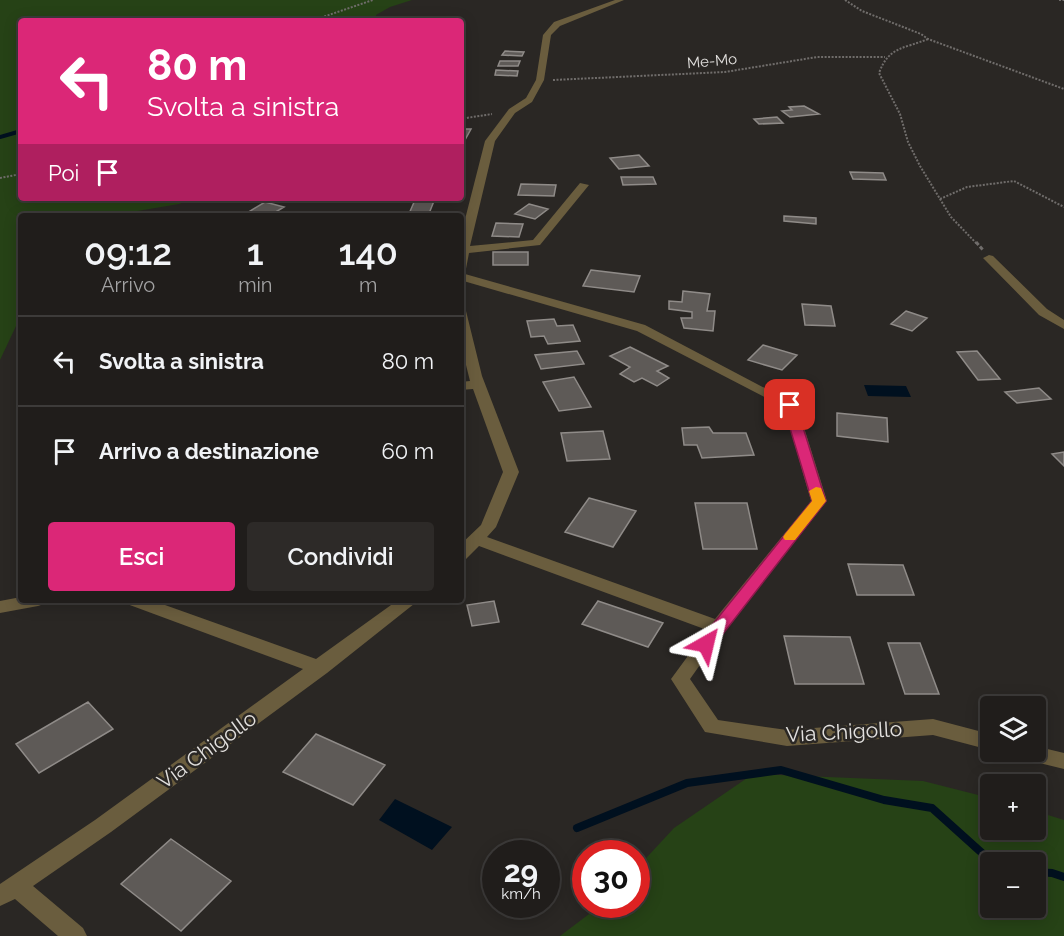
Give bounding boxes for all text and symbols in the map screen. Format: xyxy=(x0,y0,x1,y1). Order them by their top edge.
text: 80 m xyxy=(147,41,247,90)
icon: left xyxy=(48,42,126,120)
street label: Me-Mo xyxy=(686,50,738,72)
text: Svolta a sinistra xyxy=(147,91,339,122)
icon: arrive xyxy=(91,156,124,189)
text: Poi xyxy=(48,160,79,186)
text: 09:12 xyxy=(84,231,172,273)
text: 1 xyxy=(247,231,264,273)
text: 140 xyxy=(339,231,398,273)
text: Arrivo xyxy=(101,273,155,297)
text: min xyxy=(238,273,273,297)
text: m xyxy=(359,273,377,297)
icon: left xyxy=(48,345,81,378)
text: Svolta a sinistra xyxy=(99,348,264,374)
text: 80 m xyxy=(382,348,434,374)
pin xyxy=(764,379,815,430)
icon: arrive xyxy=(773,388,806,421)
icon: arrive xyxy=(48,435,81,468)
text: Arrivo a destinazione xyxy=(99,438,319,464)
text: 60 m xyxy=(381,438,434,464)
button: Esci xyxy=(48,522,235,591)
button: Condividi xyxy=(247,522,434,591)
position arrow xyxy=(674,612,738,676)
map controls xyxy=(980,696,1046,918)
button: layers xyxy=(980,696,1046,762)
street label: Via Chigollo xyxy=(152,705,261,794)
street label: Via Chigollo xyxy=(785,716,903,747)
button: + xyxy=(980,774,1046,840)
speed limit sign: 30 xyxy=(572,840,650,918)
button: − xyxy=(980,852,1046,918)
text: 29 xyxy=(504,854,538,889)
text: km/h xyxy=(501,885,541,903)

